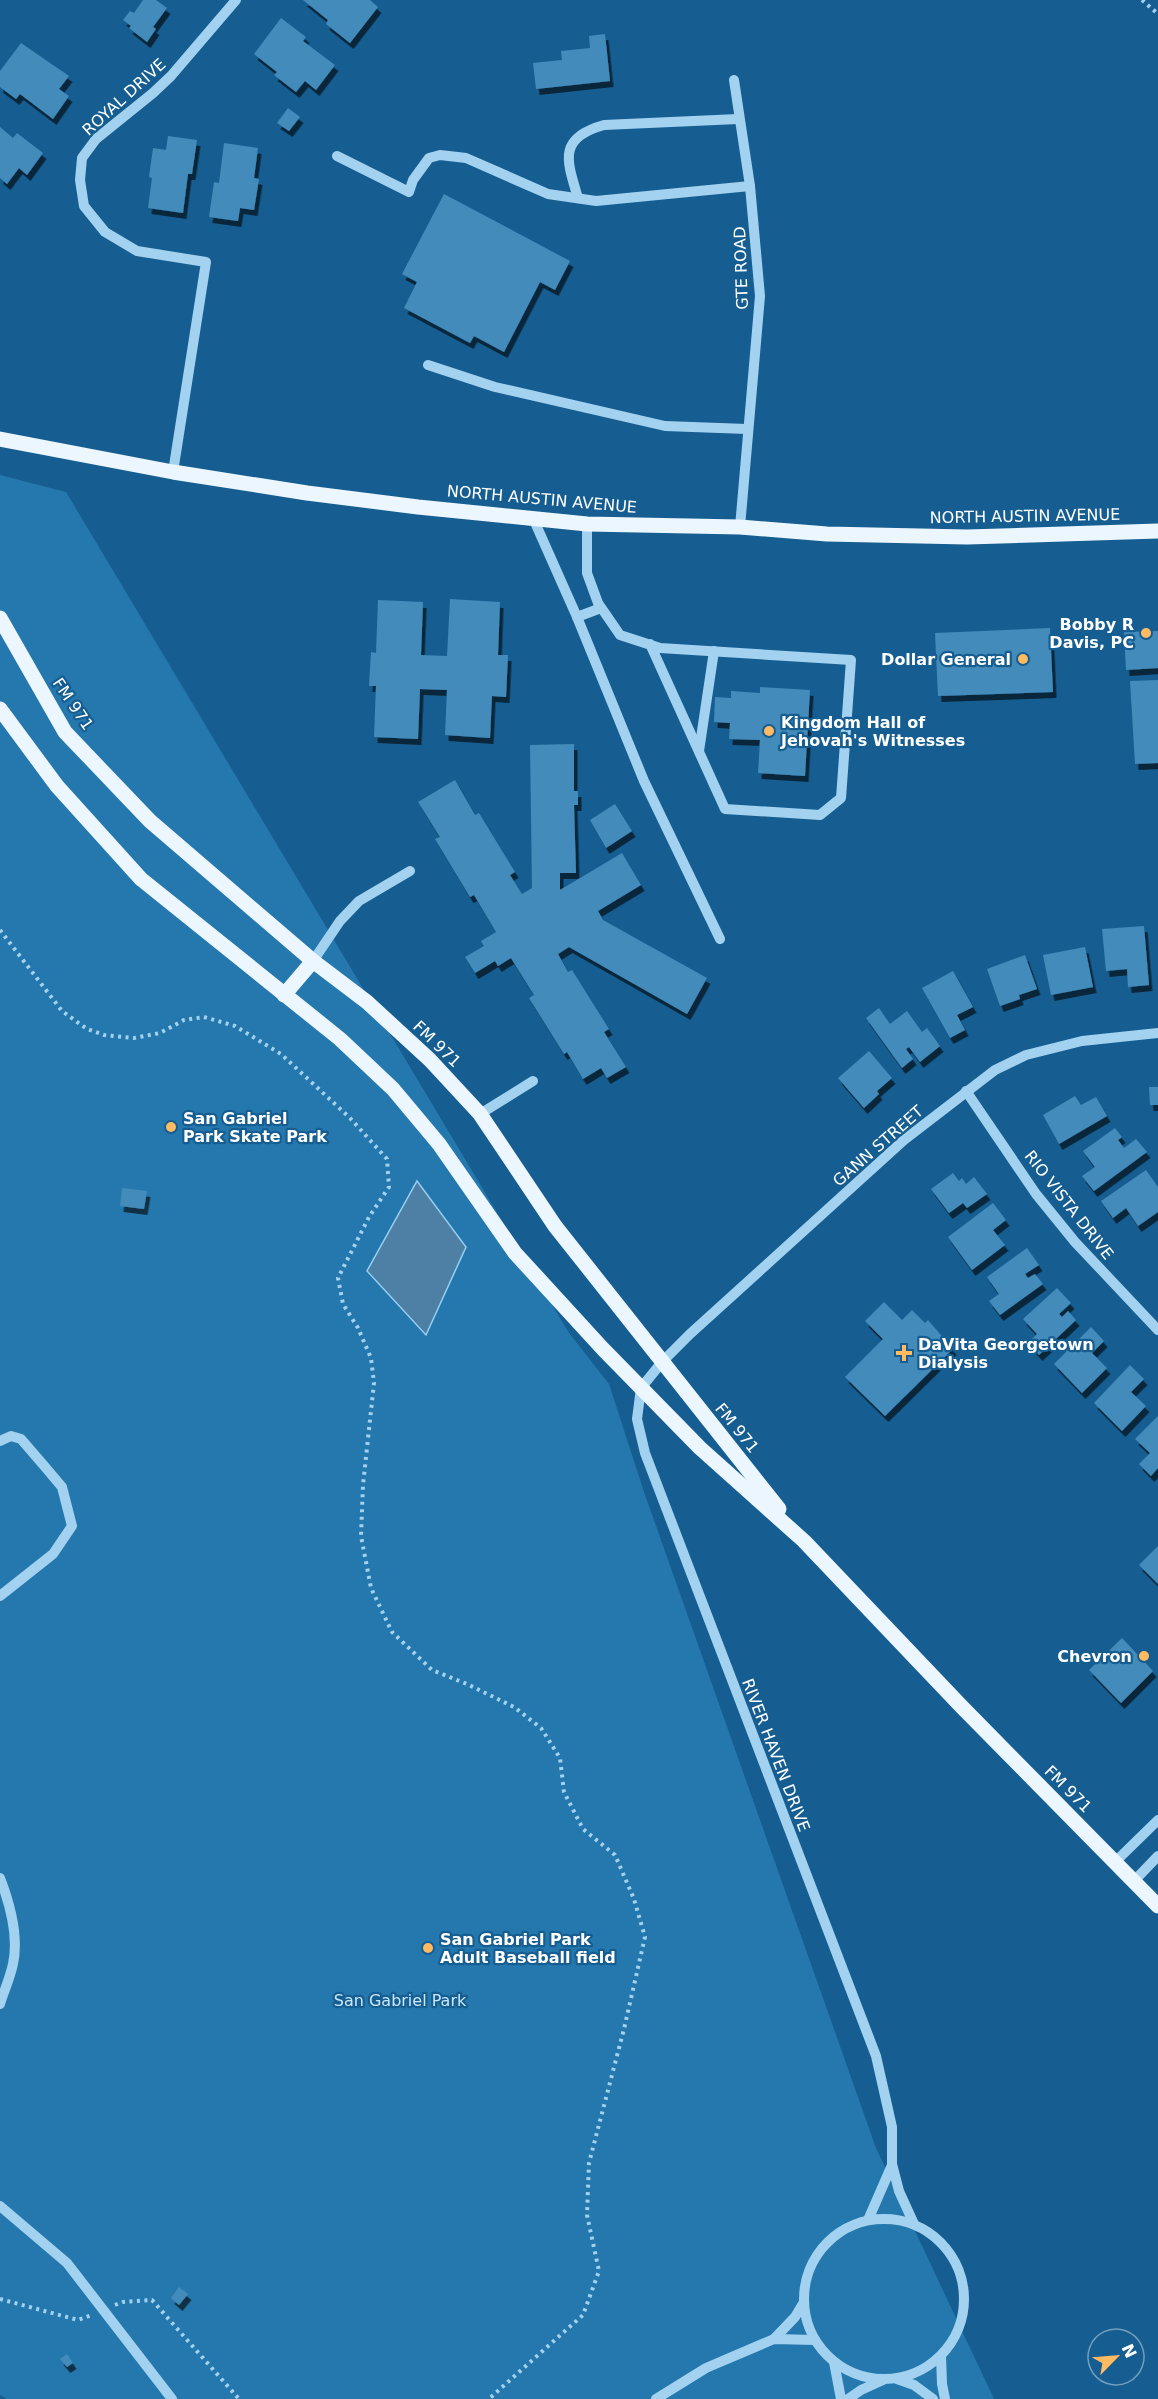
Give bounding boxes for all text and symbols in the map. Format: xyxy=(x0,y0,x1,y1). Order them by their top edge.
street label: ROYAL DRIVE xyxy=(78,55,170,139)
street label: GTE ROAD xyxy=(730,226,752,310)
street label: NORTH AUSTIN AVENUE xyxy=(446,481,638,517)
street label: NORTH AUSTIN AVENUE xyxy=(930,505,1120,527)
place label: Bobby R Davis, PC xyxy=(1049,615,1134,652)
marker: Bobby R Davis, PC xyxy=(1139,626,1153,640)
place label: Dollar General xyxy=(881,650,1011,669)
marker: Dollar General xyxy=(1016,652,1030,666)
street label: FM 971 xyxy=(49,674,97,734)
place label: Kingdom Hall of Jehovah's Witnesses xyxy=(780,713,965,750)
marker: Kingdom Hall of Jehovah's Witnesses xyxy=(762,724,776,738)
street label: FM 971 xyxy=(409,1017,465,1071)
street label: GANN STREET xyxy=(829,1101,927,1190)
place label: San Gabriel Park Skate Park xyxy=(183,1109,327,1146)
marker: San Gabriel Park Skate Park xyxy=(164,1120,178,1134)
street label: RIO VISTA DRIVE xyxy=(1021,1147,1117,1263)
place label: DaVita Georgetown Dialysis xyxy=(918,1335,1094,1372)
marker: DaVita Georgetown Dialysis xyxy=(895,1344,913,1362)
street label: FM 971 xyxy=(711,1399,763,1457)
place label: Chevron xyxy=(1057,1647,1132,1666)
marker: Chevron xyxy=(1137,1649,1151,1663)
street label: RIVER HAVEN DRIVE xyxy=(738,1676,814,1834)
street label: FM 971 xyxy=(1041,1762,1095,1816)
place label: San Gabriel Park Adult Baseball field xyxy=(440,1930,616,1967)
marker: San Gabriel Park Adult Baseball field xyxy=(421,1941,435,1955)
park label: San Gabriel Park xyxy=(334,1991,467,2010)
north arrow xyxy=(1086,2327,1146,2387)
text: N xyxy=(1118,2341,1141,2361)

